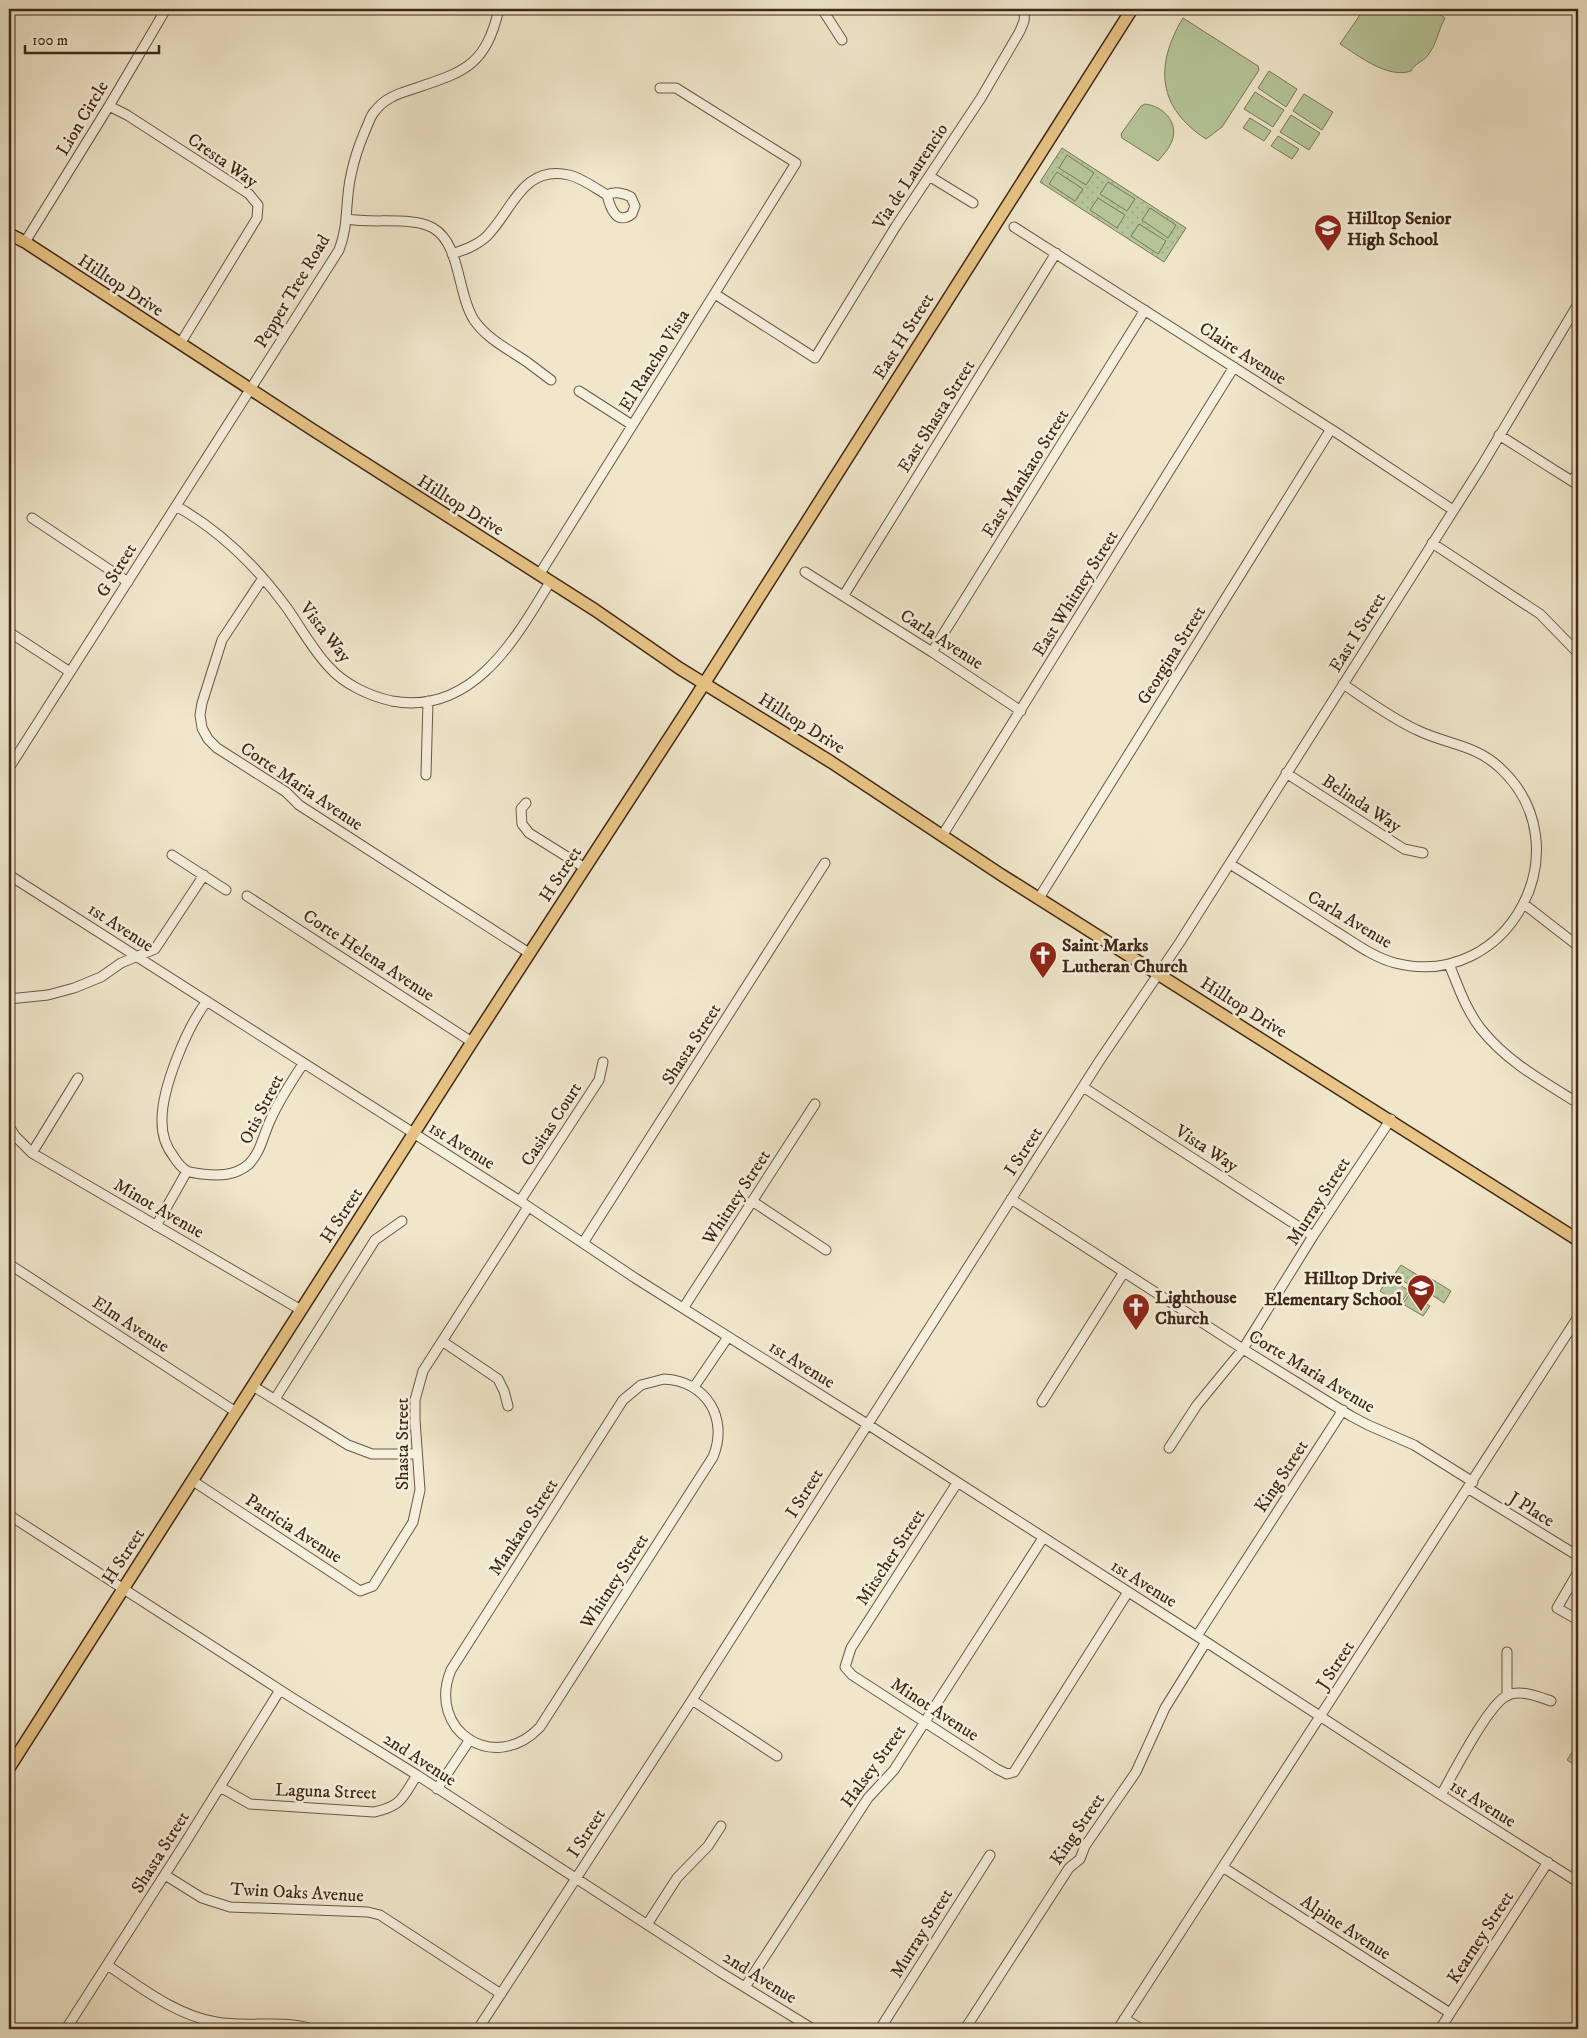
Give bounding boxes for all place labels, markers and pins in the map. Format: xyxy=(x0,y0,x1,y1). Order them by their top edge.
place label: Hilltop Senior High School xyxy=(1347,208,1452,251)
school or university icon: Hilltop Senior High School xyxy=(1313,213,1343,252)
place label: Saint Marks Lutheran Church xyxy=(1062,935,1188,978)
church icon: Saint Marks Lutheran Church xyxy=(1028,940,1058,979)
place label: Hilltop Drive Elementary School xyxy=(1264,1268,1403,1311)
school or university icon: Hilltop Drive Elementary School xyxy=(1406,1273,1436,1312)
place label: Lighthouse Church xyxy=(1155,1287,1237,1330)
church icon: Lighthouse Church xyxy=(1121,1292,1151,1331)

